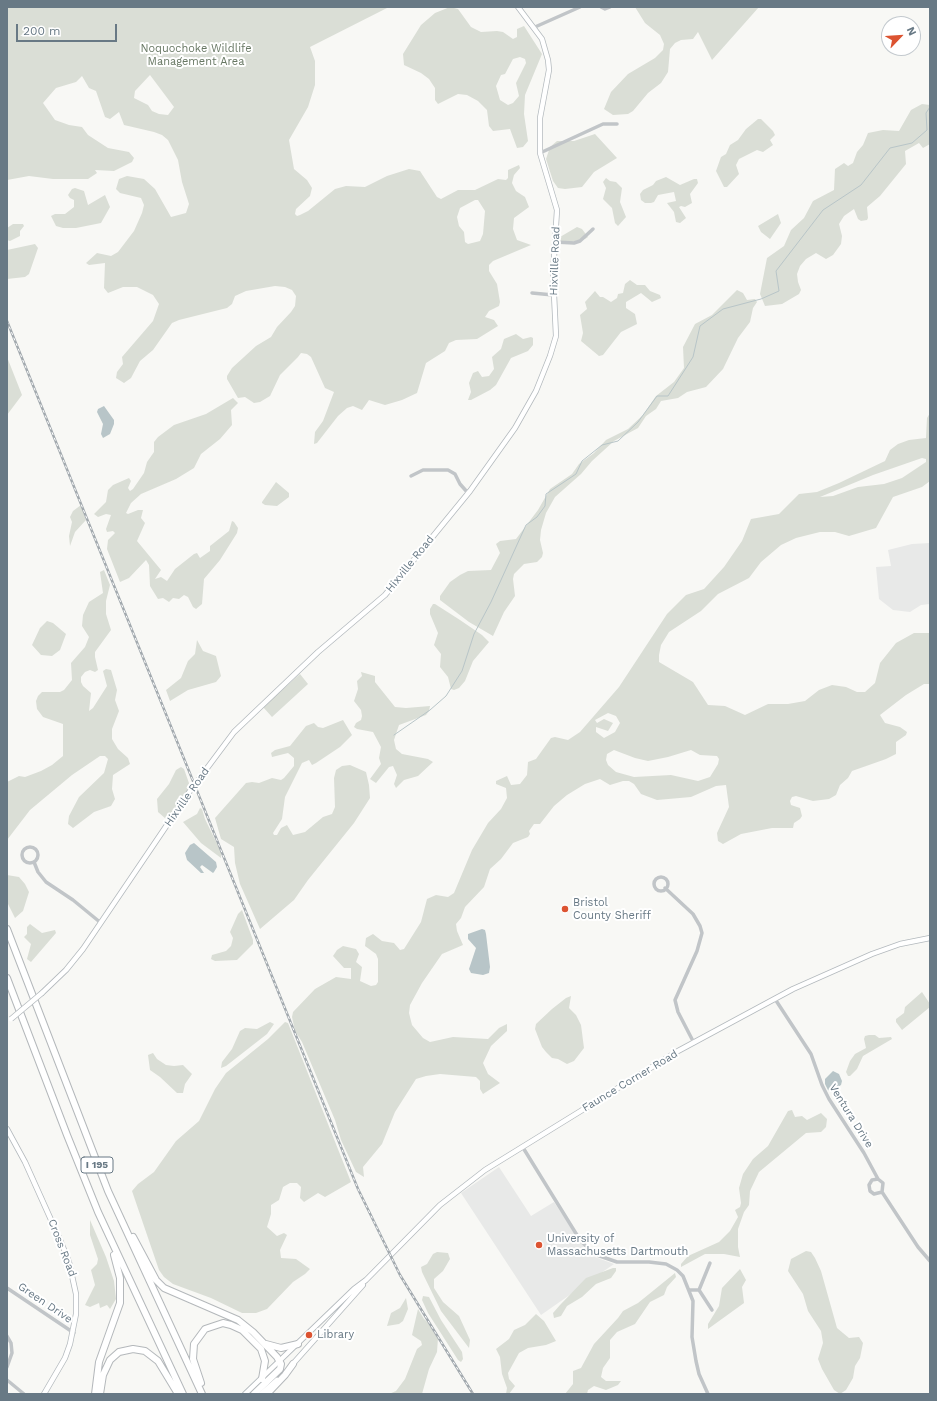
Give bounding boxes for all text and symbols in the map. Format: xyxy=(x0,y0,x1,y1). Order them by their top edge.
scale bar xyxy=(18,16,119,42)
north arrow xyxy=(881,16,921,56)
text: 200 m xyxy=(23,24,60,38)
text: N xyxy=(904,25,919,38)
park label: Noquochoke Wildlife Management Area xyxy=(140,42,252,68)
street label: Hixville Road xyxy=(547,226,563,296)
street label: Hixville Road xyxy=(383,533,437,595)
street label: Hixville Road xyxy=(162,765,212,829)
place label: Bristol County Sheriff xyxy=(573,896,651,922)
marker: Bristol County Sheriff xyxy=(560,904,570,914)
street label: Faunce Corner Road xyxy=(580,1047,680,1115)
street label: Ventura Drive xyxy=(826,1082,876,1150)
road number: I 195 xyxy=(81,1157,113,1173)
street label: Cross Road xyxy=(45,1217,79,1279)
place label: University of Massachusetts Dartmouth xyxy=(547,1232,688,1258)
marker: University of Massachusetts Dartmouth xyxy=(534,1240,544,1250)
street label: Green Drive xyxy=(15,1280,75,1326)
place label: Library xyxy=(317,1328,354,1342)
marker: Library xyxy=(304,1330,314,1340)

